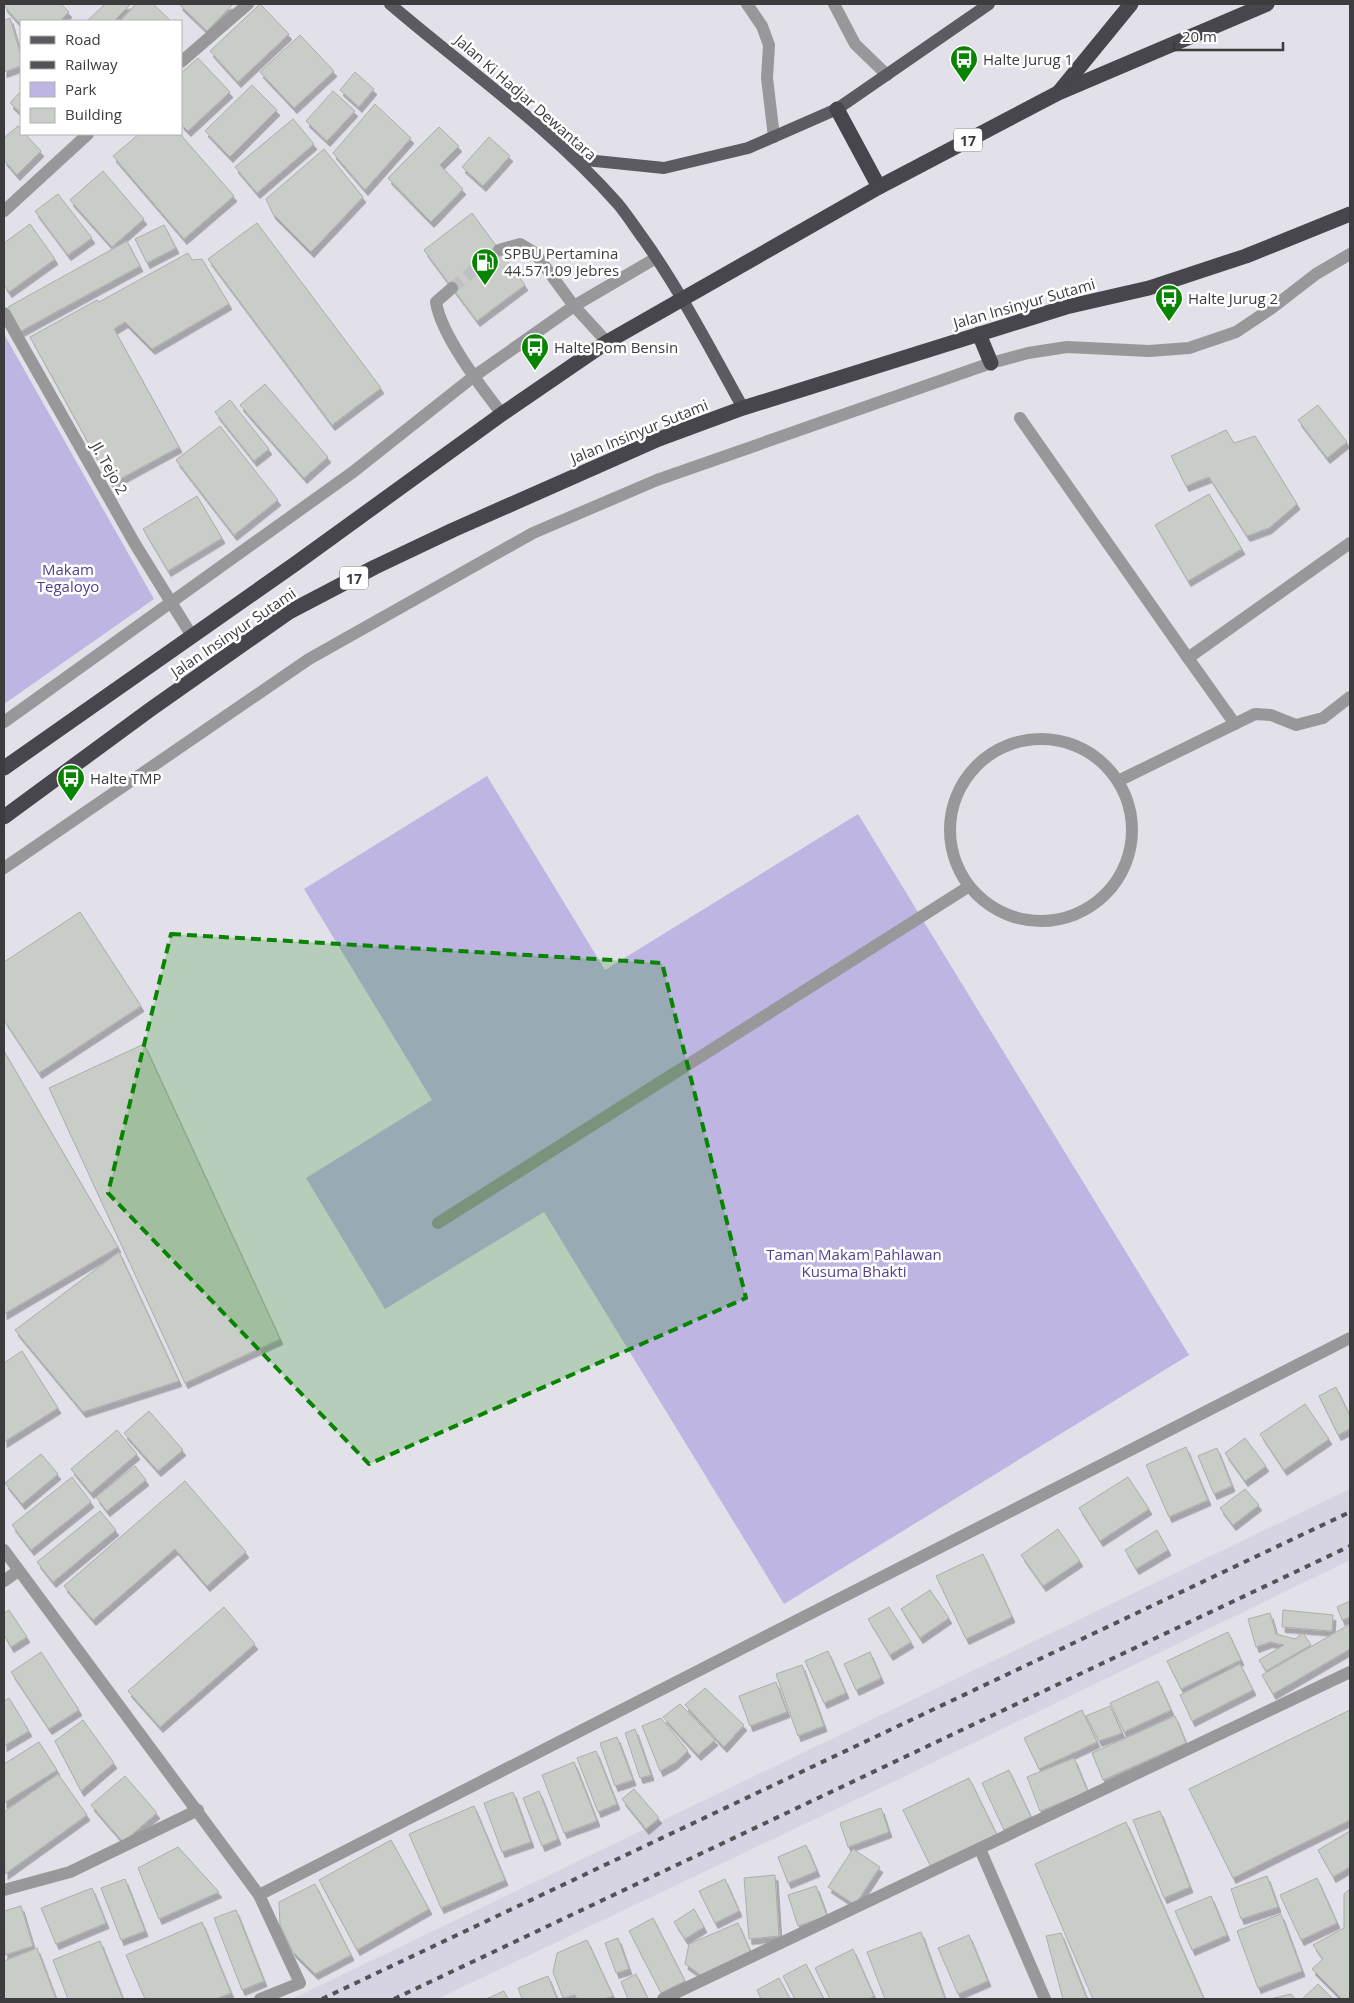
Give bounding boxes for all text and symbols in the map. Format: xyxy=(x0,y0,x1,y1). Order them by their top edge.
legend xyxy=(20,20,182,135)
scale bar xyxy=(1174,20,1283,52)
text: 20 m xyxy=(1182,26,1217,46)
text: Road xyxy=(65,29,101,49)
street label: Jalan Ki Hadjar Dewantara xyxy=(449,29,601,164)
bus stop icon: Halte Jurug 1 xyxy=(949,44,979,83)
place label: Halte Jurug 1 xyxy=(983,49,1073,69)
text: Railway xyxy=(65,54,118,74)
text: Park xyxy=(65,79,96,99)
text: Building xyxy=(65,104,122,124)
road number: 17 xyxy=(954,128,982,152)
place label: SPBU Pertamina 44.571.09 Jebres xyxy=(504,243,619,280)
fuel station icon: SPBU Pertamina 44.571.09 Jebres xyxy=(470,247,500,286)
street label: Jalan Insinyur Sutami xyxy=(949,273,1097,333)
bus stop icon: Halte Jurug 2 xyxy=(1154,283,1184,322)
place label: Halte Jurug 2 xyxy=(1188,288,1278,308)
bus stop icon: Halte Pom Bensin xyxy=(520,332,550,371)
place label: Halte Pom Bensin xyxy=(554,337,678,357)
street label: Jalan Insinyur Sutami xyxy=(565,394,711,468)
street label: Jl. Tejo 2 xyxy=(86,436,133,498)
park label: Makam Tegaloyo xyxy=(37,559,99,596)
road number: 17 xyxy=(340,566,368,590)
street label: Jalan Insinyur Sutami xyxy=(165,583,299,682)
bus stop icon: Halte TMP xyxy=(56,763,86,802)
place label: Halte TMP xyxy=(90,768,162,788)
park label: Taman Makam Pahlawan Kusuma Bhakti xyxy=(766,1244,942,1281)

